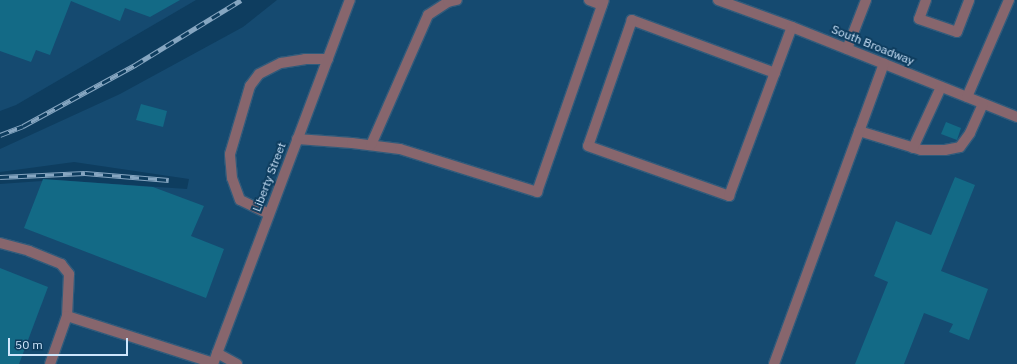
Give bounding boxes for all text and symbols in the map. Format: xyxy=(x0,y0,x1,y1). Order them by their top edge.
street label: South Broadway xyxy=(829,22,917,68)
street label: Liberty Street xyxy=(249,140,289,214)
scale bar xyxy=(10,330,130,356)
text: 50 m xyxy=(15,337,43,352)

